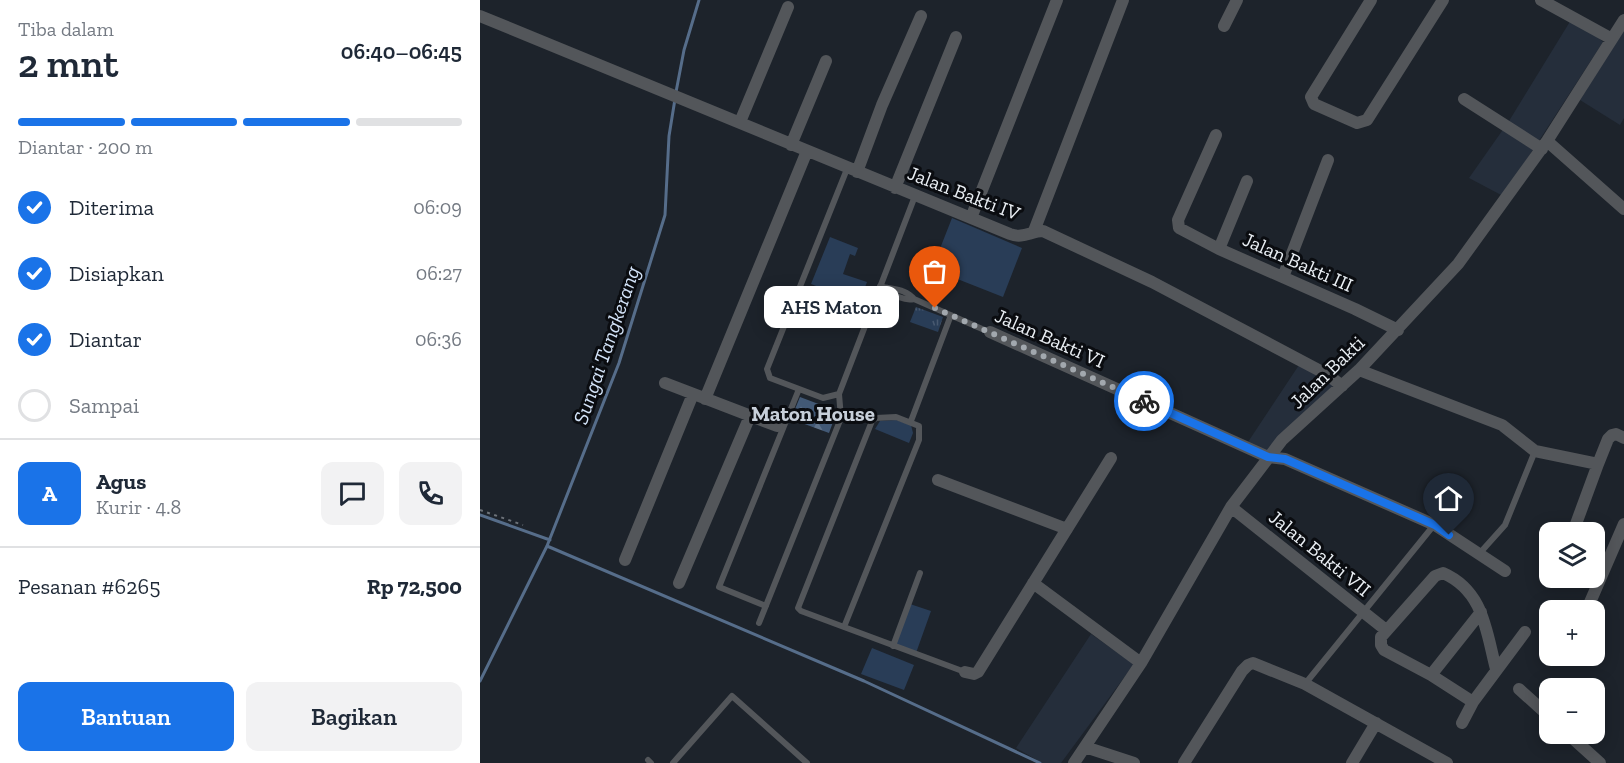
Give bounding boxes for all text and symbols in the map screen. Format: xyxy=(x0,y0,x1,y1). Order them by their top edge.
text: Tiba dalam xyxy=(18,17,114,41)
text: 06:40–06:45 xyxy=(341,38,462,65)
text: 2 mnt xyxy=(18,40,118,87)
text: Diantar · 200 m xyxy=(18,135,153,159)
street label: Jalan Bakti IV xyxy=(904,161,1024,225)
icon: check xyxy=(18,191,51,224)
text: Diterima xyxy=(69,194,154,221)
text: 06:09 xyxy=(413,195,462,219)
street label: Jalan Bakti III xyxy=(1239,227,1357,297)
pin xyxy=(909,246,960,308)
icon: bag xyxy=(918,255,951,288)
icon: check xyxy=(18,257,51,290)
text: Disiapkan xyxy=(69,260,164,287)
text: 06:27 xyxy=(416,261,462,285)
water label: Sungai Tangkerang xyxy=(567,263,645,427)
callout: AHS Maton xyxy=(764,287,899,329)
text: AHS Maton xyxy=(781,295,882,319)
street label: Jalan Bakti VI xyxy=(991,303,1109,373)
icon: check xyxy=(18,323,51,356)
text: Diantar xyxy=(69,326,142,353)
text: 06:36 xyxy=(415,327,462,351)
street label: Jalan Bakti xyxy=(1285,330,1370,413)
courier xyxy=(1114,371,1174,431)
icon: bike xyxy=(1128,385,1161,418)
text: Sampai xyxy=(69,392,139,419)
district label: Maton House xyxy=(751,401,875,426)
button: chat xyxy=(321,462,384,525)
button: phone xyxy=(399,462,462,525)
text: Agus xyxy=(96,468,146,495)
pin xyxy=(1423,473,1474,535)
text: A xyxy=(42,480,57,507)
icon: home xyxy=(1432,482,1465,515)
text: Kurir · 4.8 xyxy=(96,495,181,519)
street label: Jalan Bakti VII xyxy=(1264,505,1376,601)
map controls xyxy=(1539,522,1605,744)
button: layers xyxy=(1539,522,1605,588)
text: Pesanan #6265 xyxy=(18,573,161,600)
text: Rp 72,500 xyxy=(367,573,462,600)
button: + xyxy=(1539,600,1605,666)
button: − xyxy=(1539,678,1605,744)
button: Bantuan xyxy=(18,682,234,751)
button: Bagikan xyxy=(246,682,462,751)

